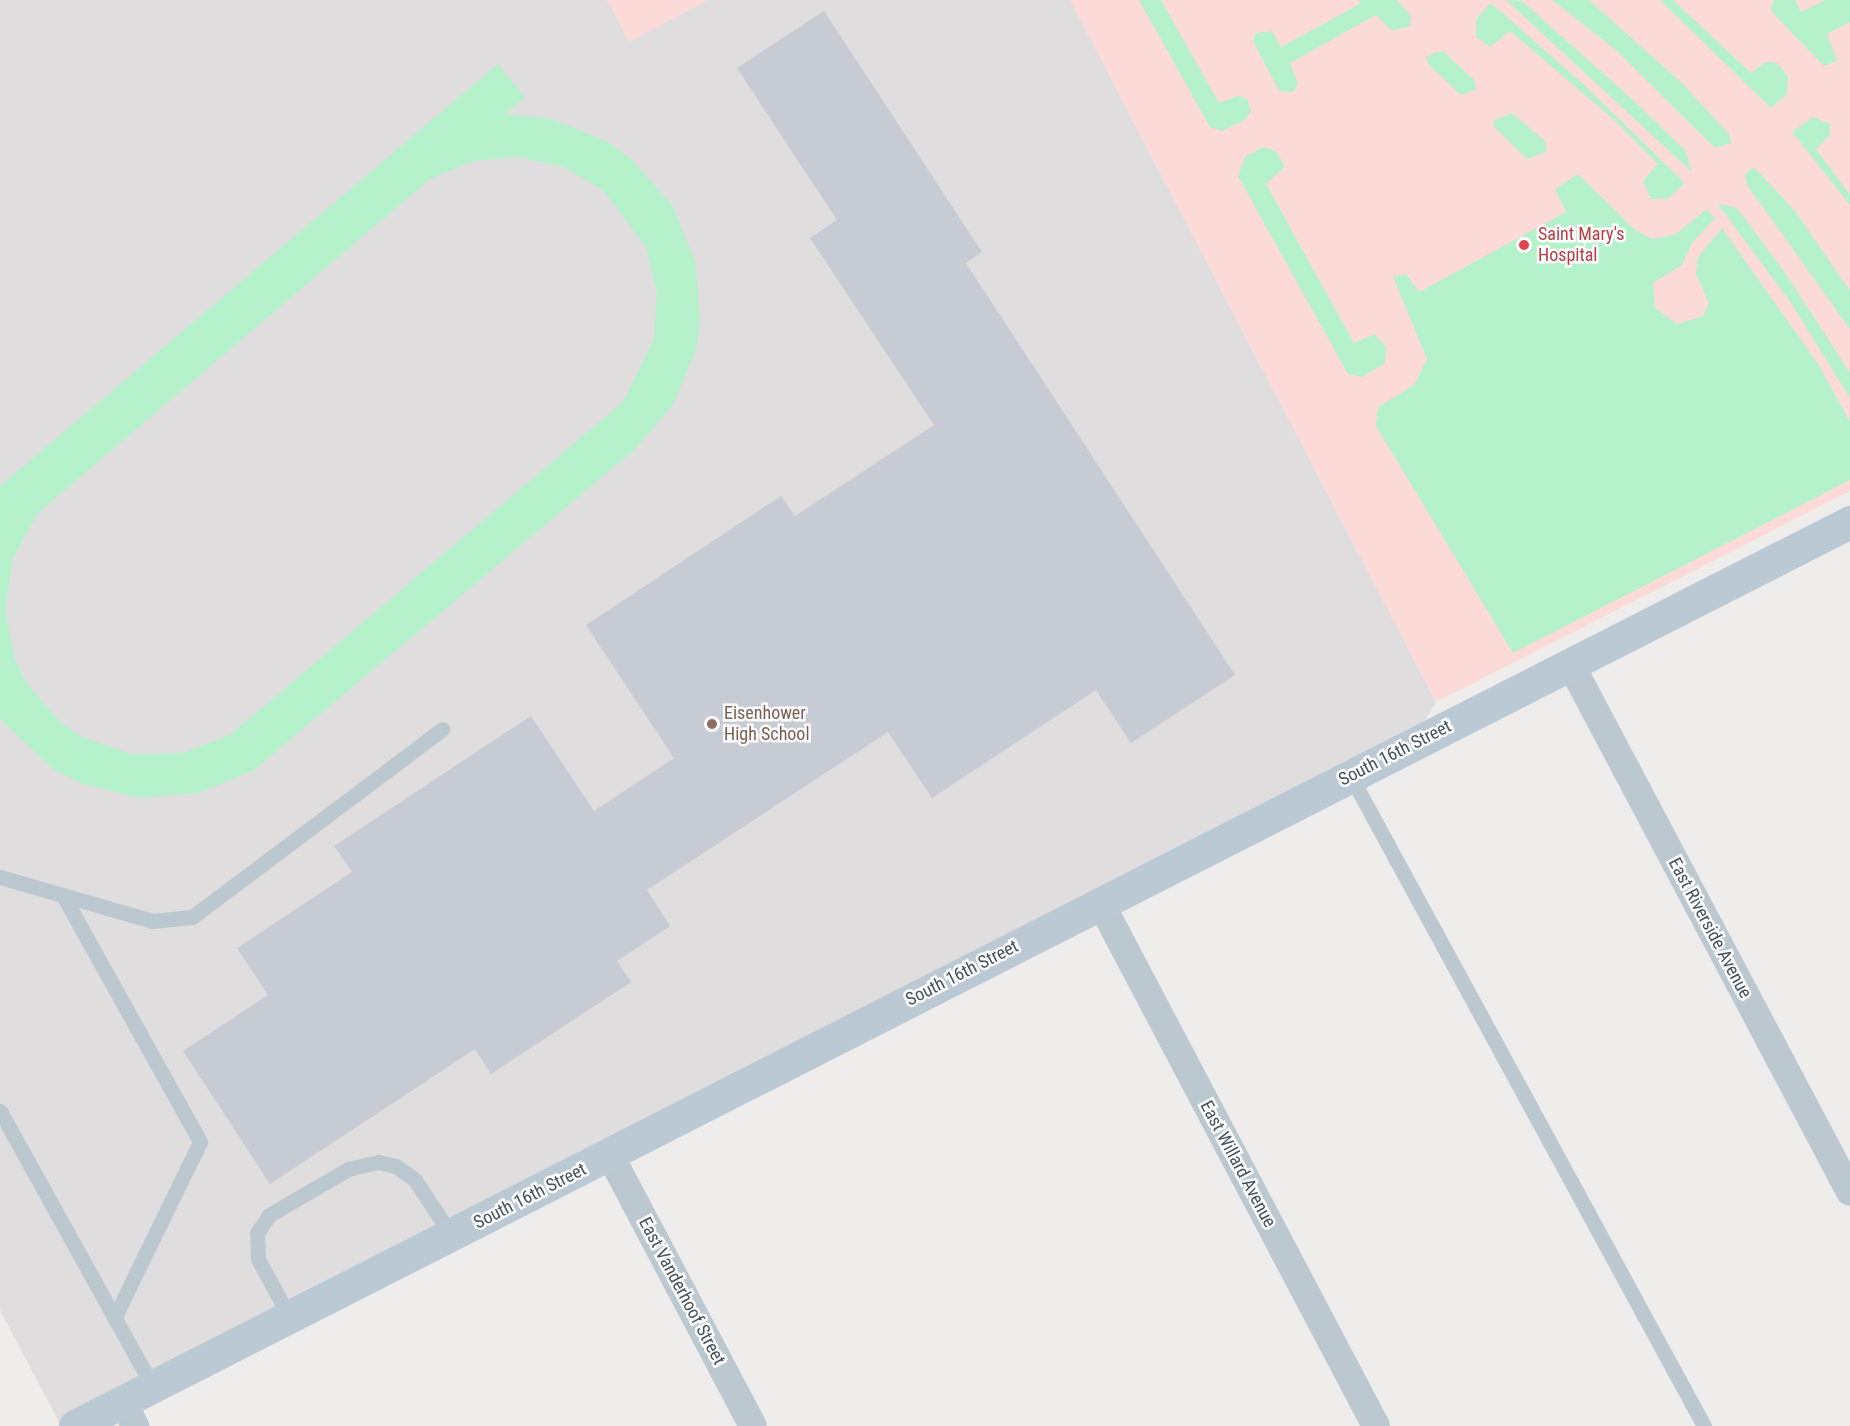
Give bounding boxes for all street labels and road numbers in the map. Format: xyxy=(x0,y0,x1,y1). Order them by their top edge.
street label: South 16th Street xyxy=(1335,715,1455,791)
street label: East Riverside Avenue xyxy=(1664,854,1756,1002)
street label: South 16th Street xyxy=(902,935,1022,1011)
street label: East Willard Avenue xyxy=(1196,1097,1280,1231)
street label: South 16th Street xyxy=(470,1158,590,1234)
street label: East Vanderhoof Street xyxy=(634,1214,730,1368)

